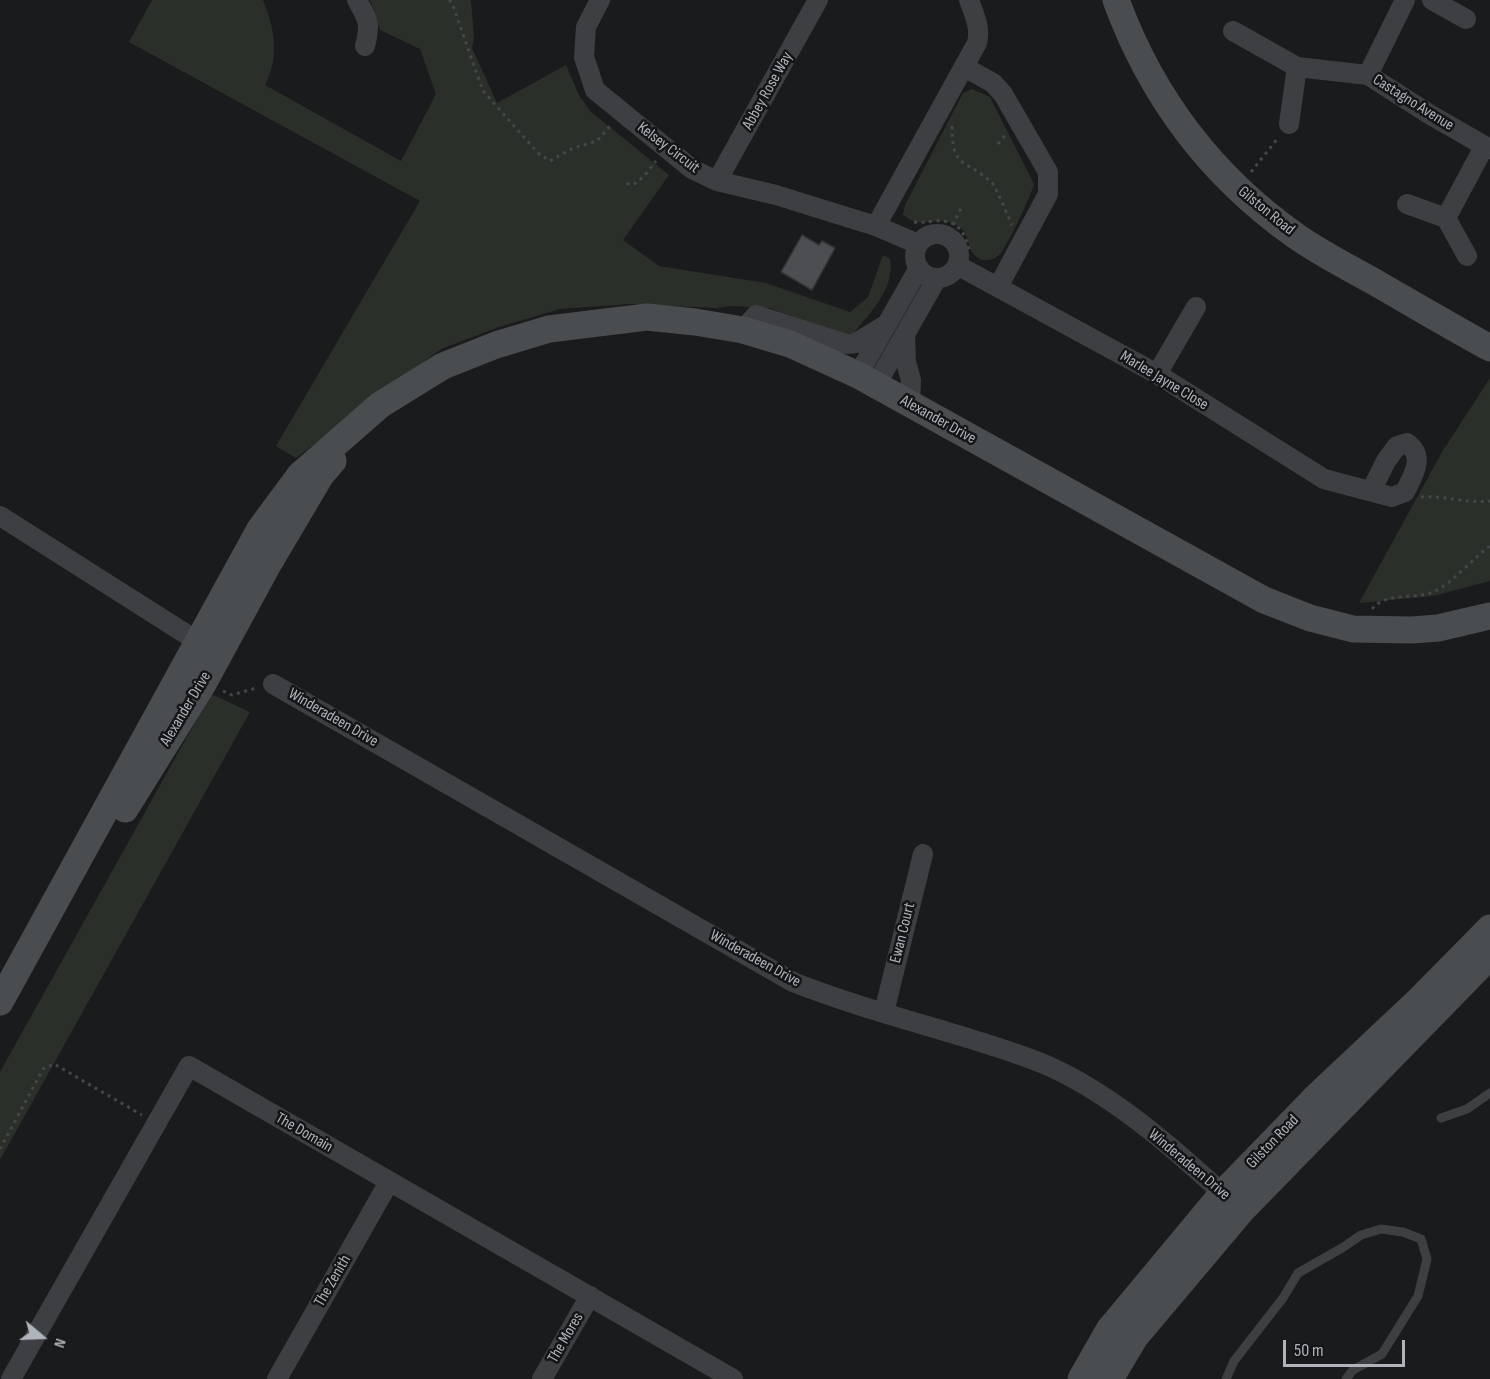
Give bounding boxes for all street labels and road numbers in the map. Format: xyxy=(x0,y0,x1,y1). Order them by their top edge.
street label: Abbey Rose Way xyxy=(739,49,797,133)
street label: Castagno Avenue xyxy=(1369,71,1457,135)
street label: Kelsey Circuit xyxy=(633,118,703,178)
street label: Gilston Road xyxy=(1234,182,1298,240)
street label: Marlee Jayne Close xyxy=(1116,347,1212,415)
street label: Alexander Drive xyxy=(897,391,979,449)
street label: Alexander Drive xyxy=(156,668,216,750)
street label: Winderadeen Drive xyxy=(285,685,381,751)
street label: Ewan Court xyxy=(886,901,920,965)
street label: Winderadeen Drive xyxy=(706,926,804,992)
street label: The Domain xyxy=(272,1109,336,1157)
street label: Gilston Road xyxy=(1243,1111,1303,1173)
street label: Winderadeen Drive xyxy=(1144,1125,1234,1205)
street label: The Zenith xyxy=(311,1252,355,1310)
street label: The Mores xyxy=(544,1309,588,1367)

